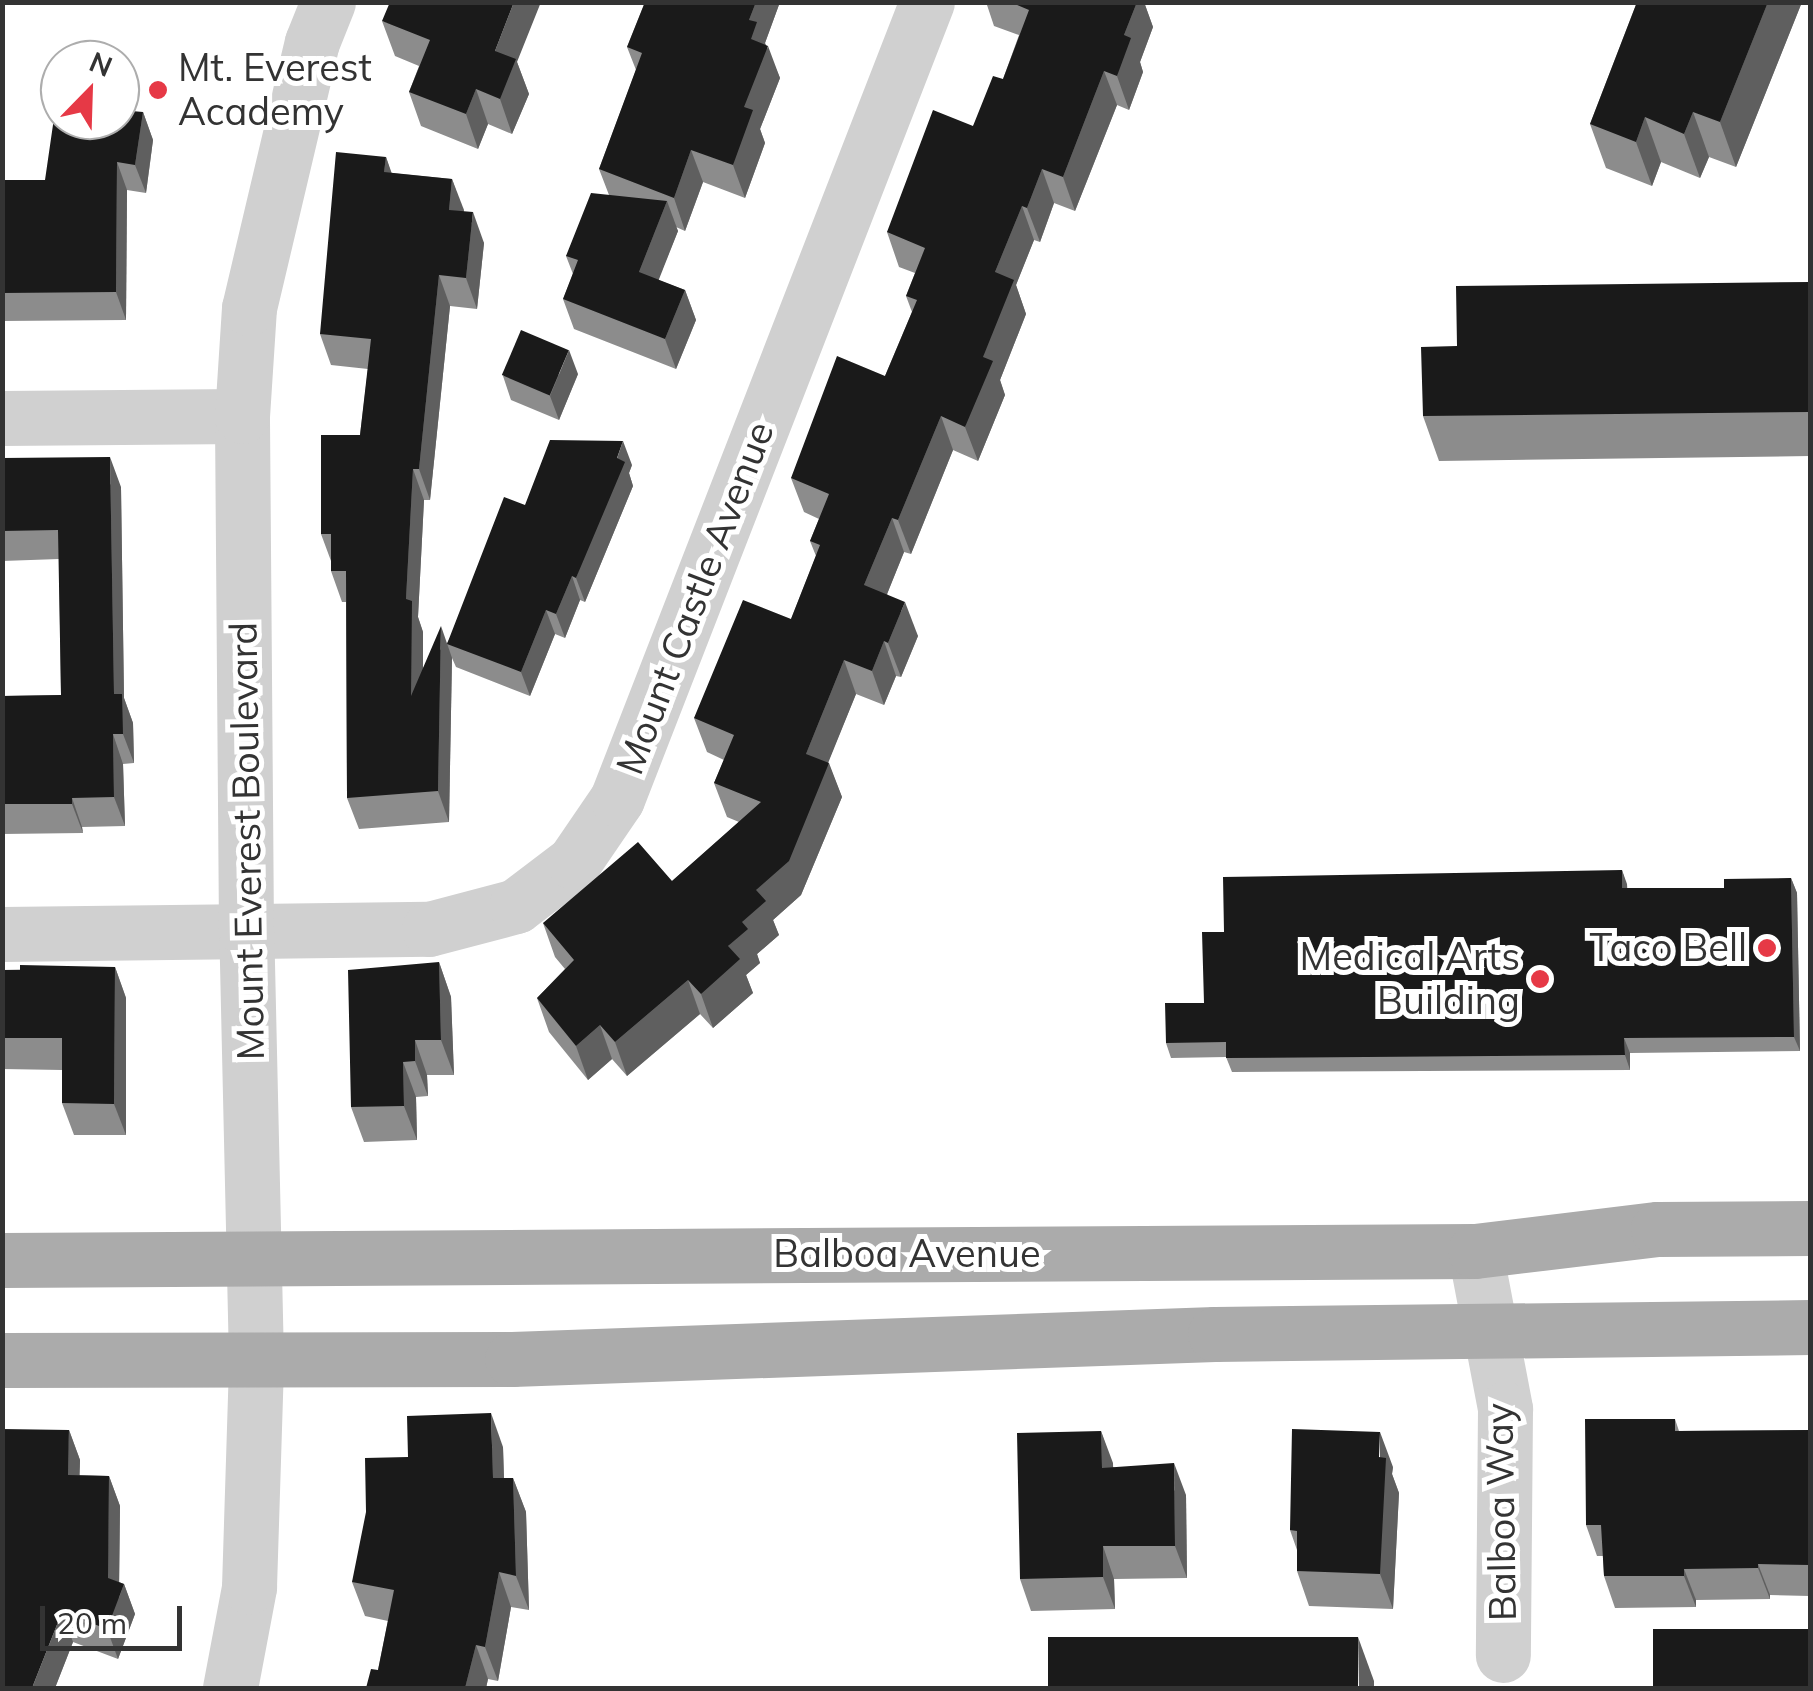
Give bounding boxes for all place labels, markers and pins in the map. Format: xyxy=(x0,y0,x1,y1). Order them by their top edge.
place label: Mt. Everest Academy xyxy=(178,45,372,134)
marker: Mt. Everest Academy xyxy=(147,79,169,101)
place label: Taco Bell xyxy=(1590,925,1747,971)
place label: Medical Arts Building xyxy=(1300,934,1520,1024)
marker: Taco Bell xyxy=(1756,937,1778,959)
marker: Medical Arts Building xyxy=(1529,968,1551,990)

